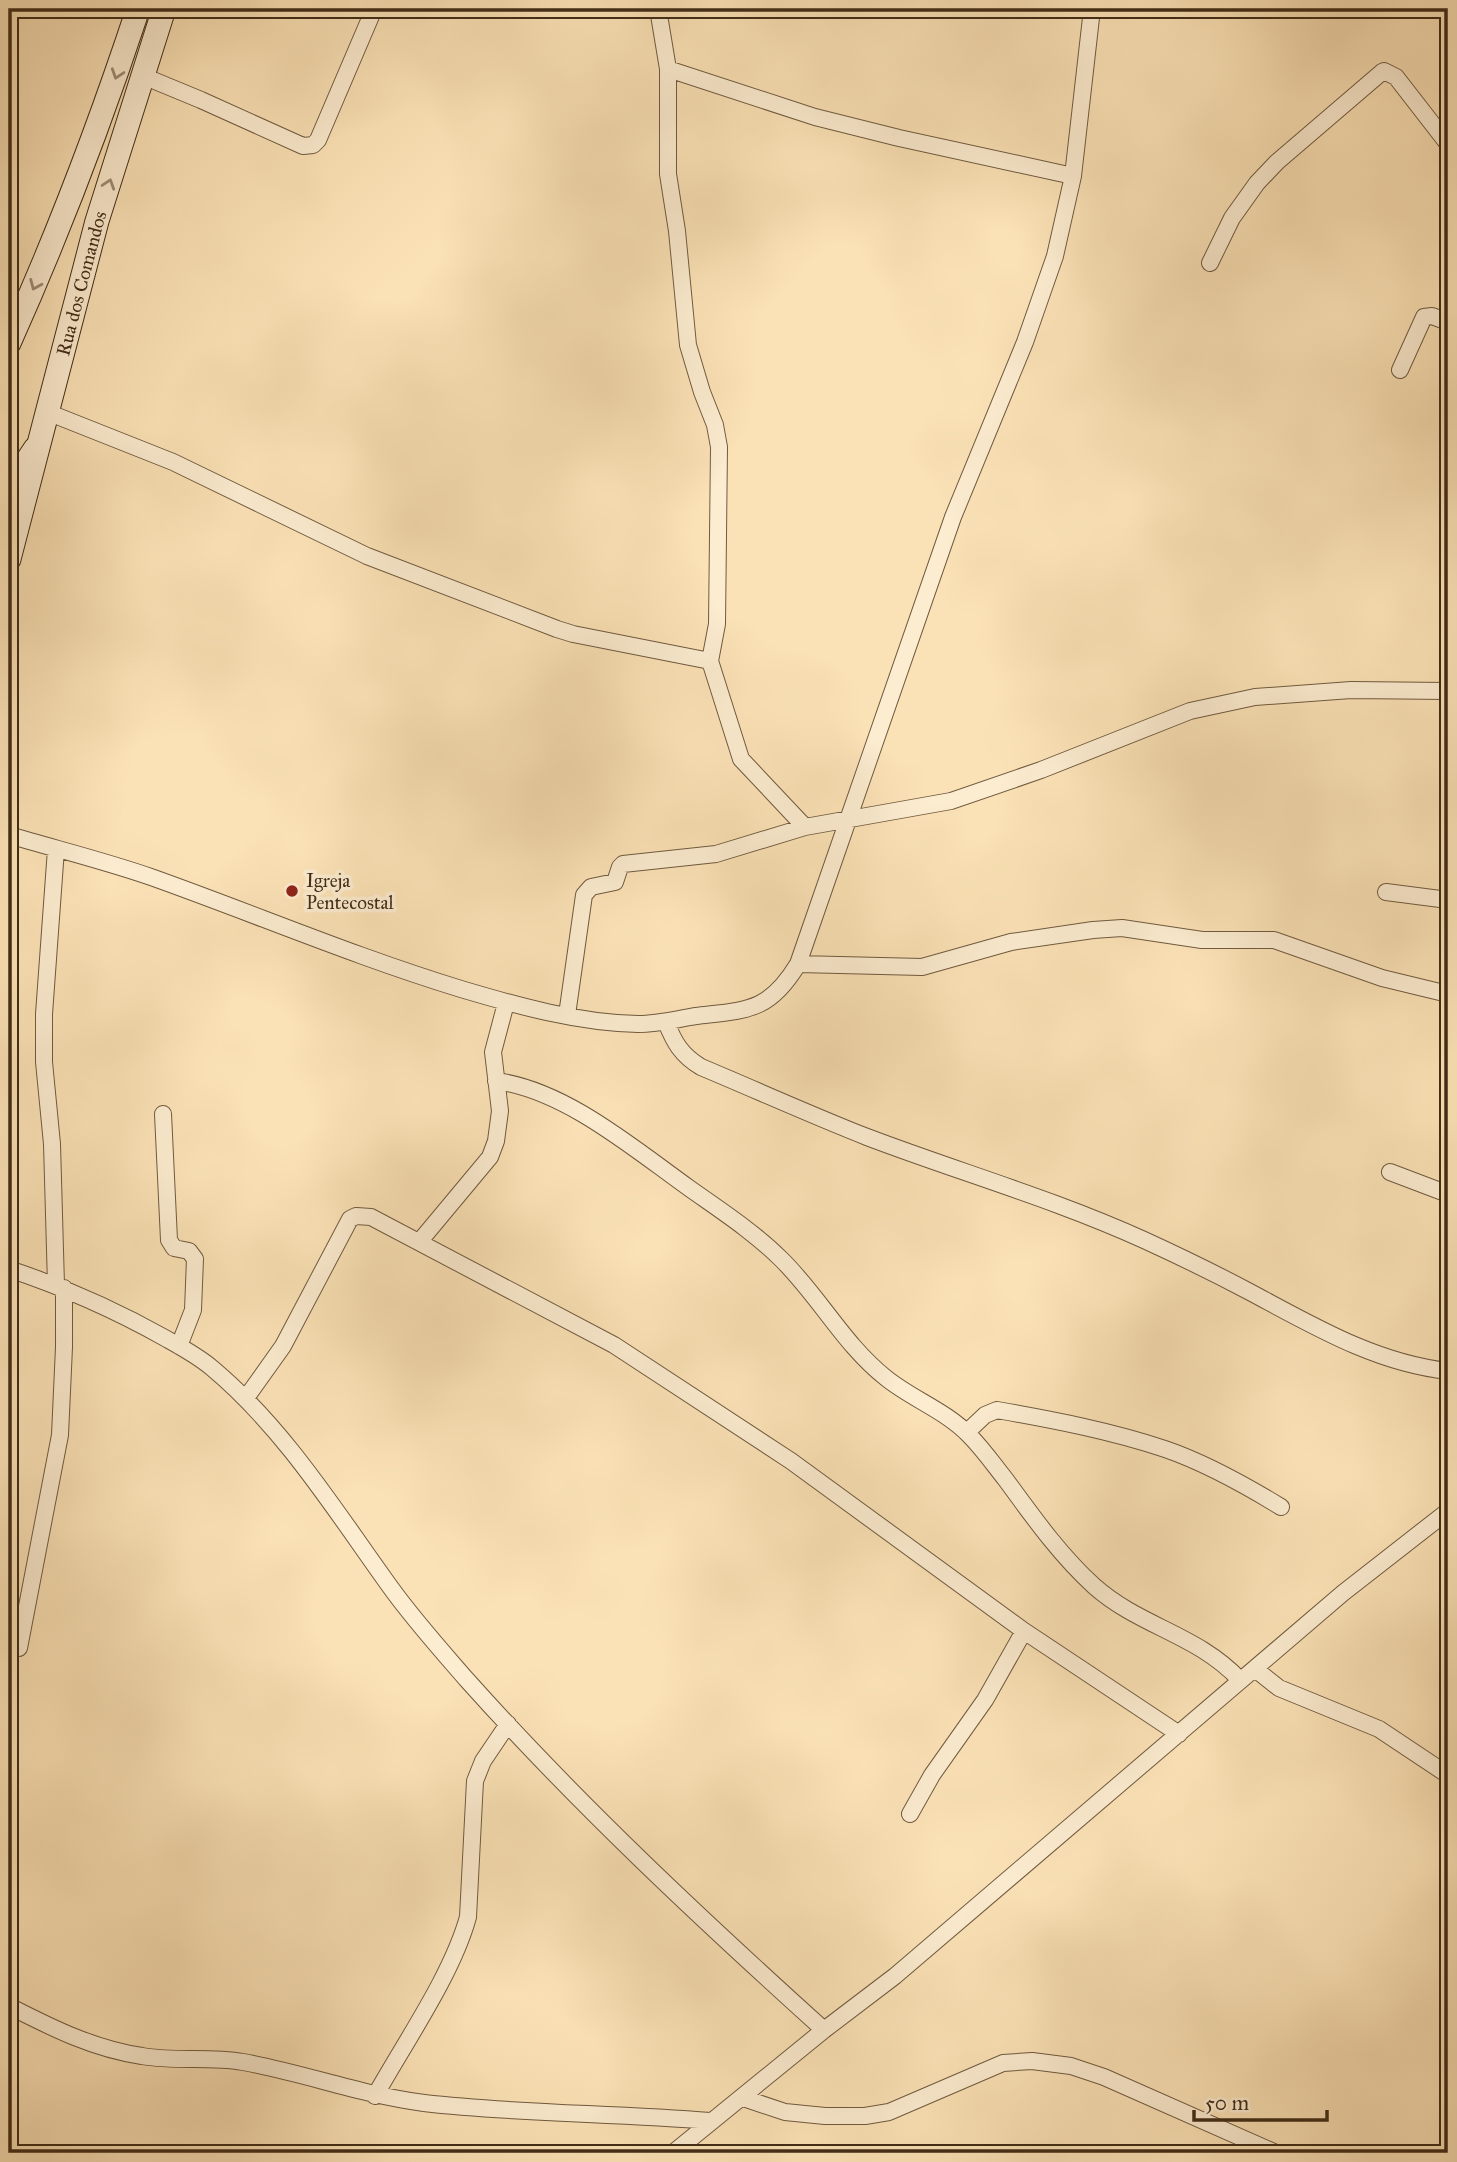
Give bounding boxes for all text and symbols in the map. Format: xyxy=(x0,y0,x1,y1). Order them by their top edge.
one-way arrow xyxy=(111,67,125,79)
one-way arrow xyxy=(101,178,115,190)
street label: Rua dos Comandos xyxy=(51,208,111,358)
one-way arrow xyxy=(29,279,43,291)
place label: Igreja Pentecostal xyxy=(306,869,395,914)
marker: Igreja Pentecostal xyxy=(284,883,300,899)
scale bar xyxy=(1194,2078,1328,2122)
text: 50 m xyxy=(1205,2090,1250,2116)

